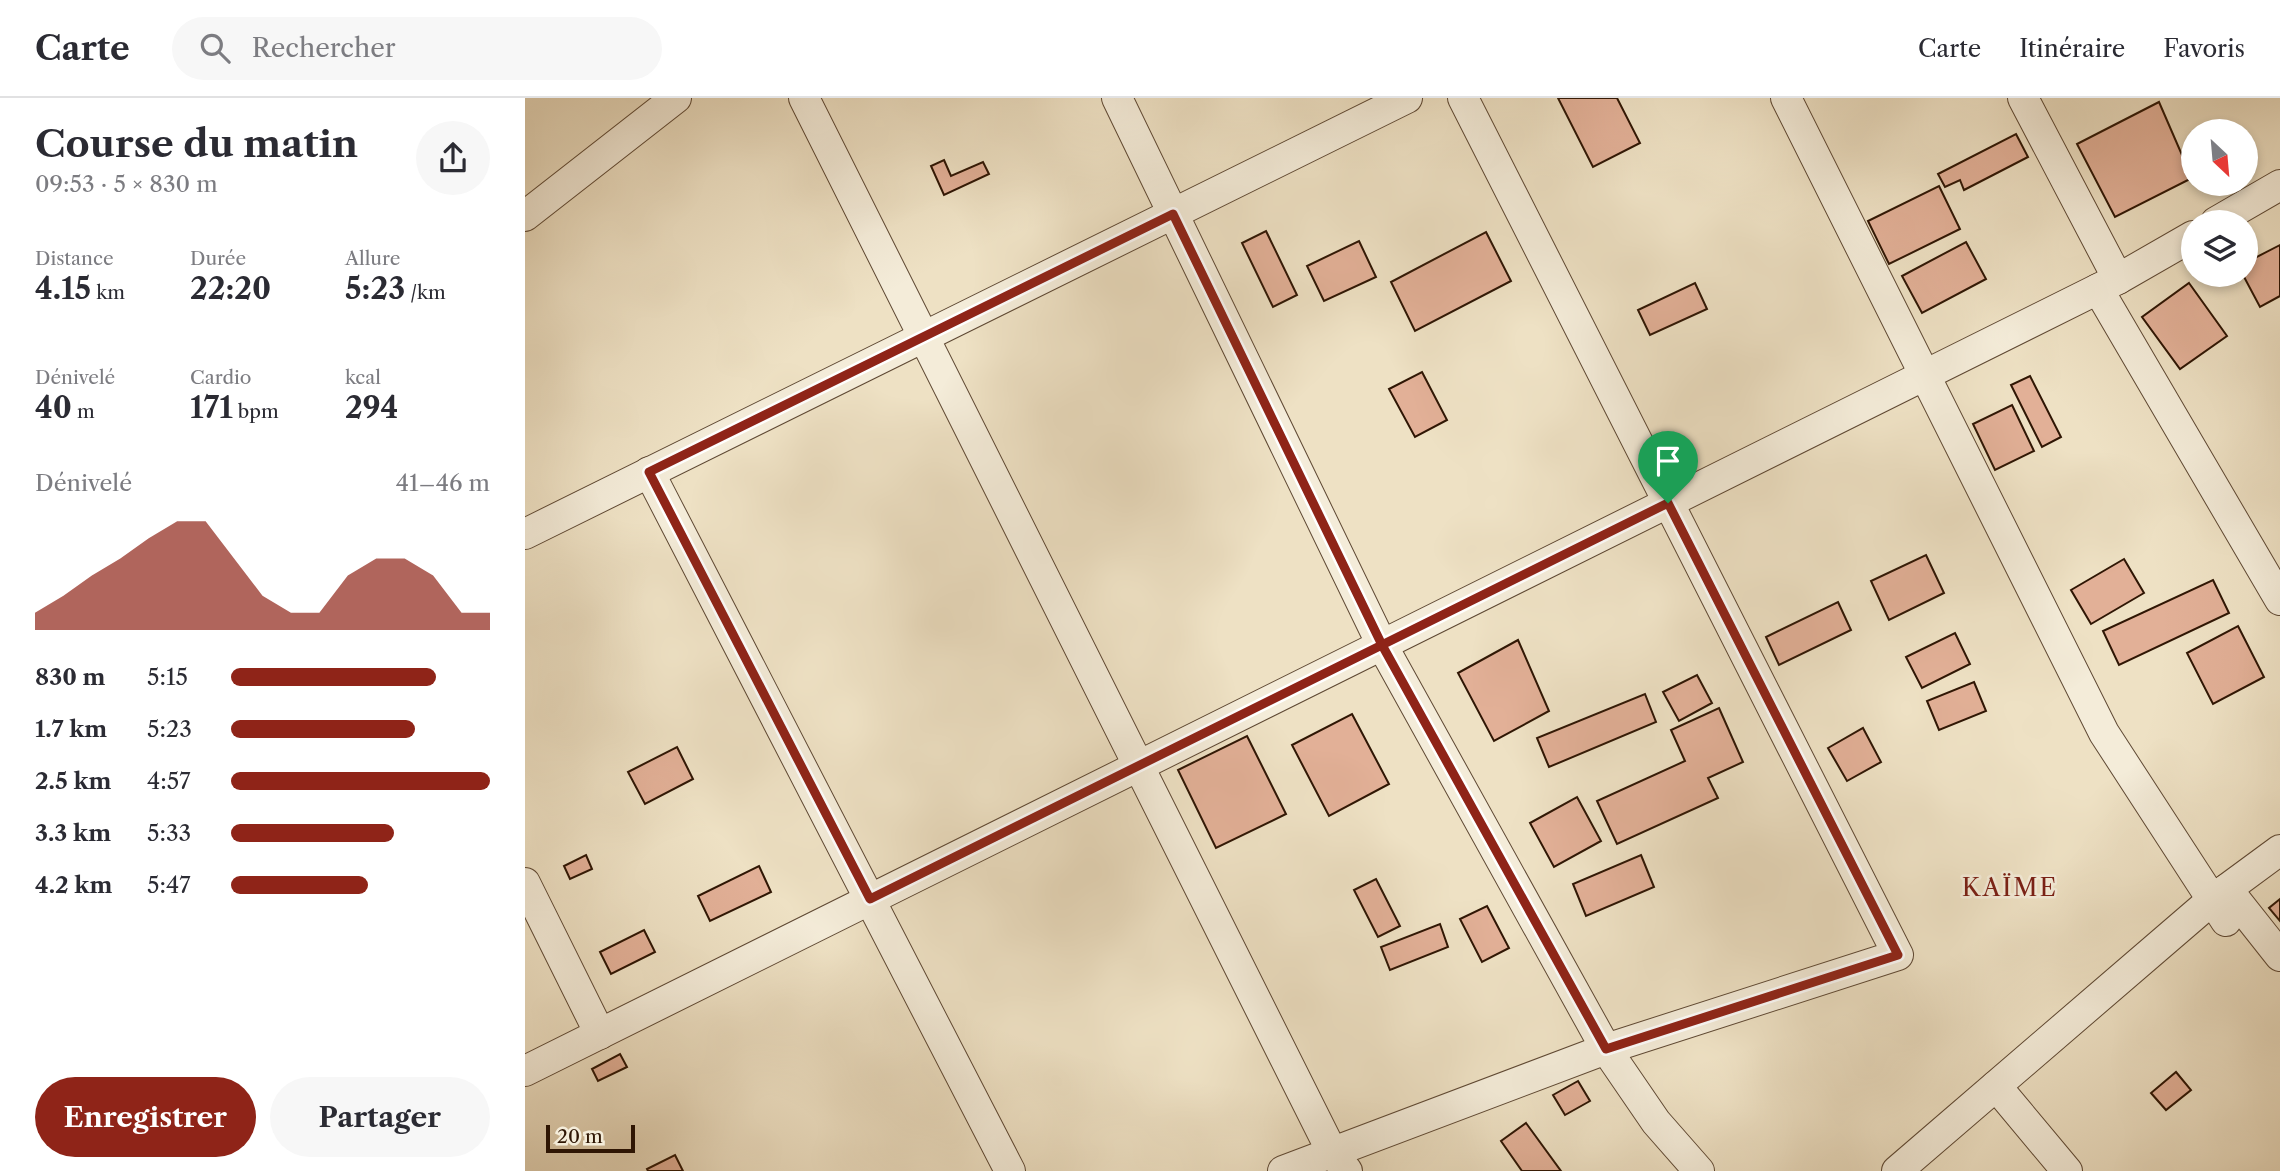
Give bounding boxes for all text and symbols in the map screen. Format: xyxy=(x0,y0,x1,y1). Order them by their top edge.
search box xyxy=(172,17,662,80)
text: Carte xyxy=(35,28,130,69)
icon: search xyxy=(196,29,234,67)
text: Rechercher xyxy=(252,32,396,64)
text: Carte xyxy=(1918,34,1981,63)
text: Itinéraire xyxy=(2019,34,2125,63)
text: Favoris xyxy=(2163,34,2245,63)
north arrow xyxy=(2181,119,2257,196)
map controls xyxy=(2181,119,2258,287)
text: Course du matin xyxy=(35,120,358,167)
button: share xyxy=(416,121,490,195)
text: 09:53 · 5 × 830 m xyxy=(35,170,218,198)
button: layers xyxy=(2181,210,2258,287)
text: Distance xyxy=(35,247,114,270)
text: Durée xyxy=(190,247,246,270)
text: Allure xyxy=(345,247,400,270)
text: 4.15 xyxy=(35,270,91,307)
text: 22:20 xyxy=(190,270,271,307)
text: 5:23 xyxy=(345,270,405,307)
text: km xyxy=(91,281,125,304)
text: /km xyxy=(405,281,446,304)
text: Dénivelé xyxy=(35,366,115,389)
text: Cardio xyxy=(190,366,251,389)
text: kcal xyxy=(345,366,381,389)
text: 40 xyxy=(35,389,72,426)
text: 171 xyxy=(190,389,233,426)
text: 294 xyxy=(345,389,398,426)
text: m xyxy=(72,400,95,423)
text: bpm xyxy=(233,400,279,423)
pin xyxy=(1638,431,1698,503)
icon: arrive xyxy=(1649,442,1687,480)
text: Dénivelé xyxy=(35,469,132,497)
text: 41–46 m xyxy=(396,469,490,497)
text: 830 m xyxy=(35,663,106,691)
text: 5:15 xyxy=(147,663,188,691)
text: 1.7 km xyxy=(35,715,107,743)
text: 5:23 xyxy=(147,715,192,743)
text: 2.5 km xyxy=(35,767,111,795)
text: 4:57 xyxy=(147,767,191,795)
text: 3.3 km xyxy=(35,819,111,847)
text: 5:33 xyxy=(147,819,191,847)
text: 4.2 km xyxy=(35,871,112,899)
text: 5:47 xyxy=(147,871,191,899)
district label: KAÏME xyxy=(1962,873,2058,902)
button: Enregistrer xyxy=(35,1077,256,1157)
button: Partager xyxy=(270,1077,490,1157)
scale bar xyxy=(546,1122,635,1154)
text: 20 m xyxy=(557,1125,603,1148)

